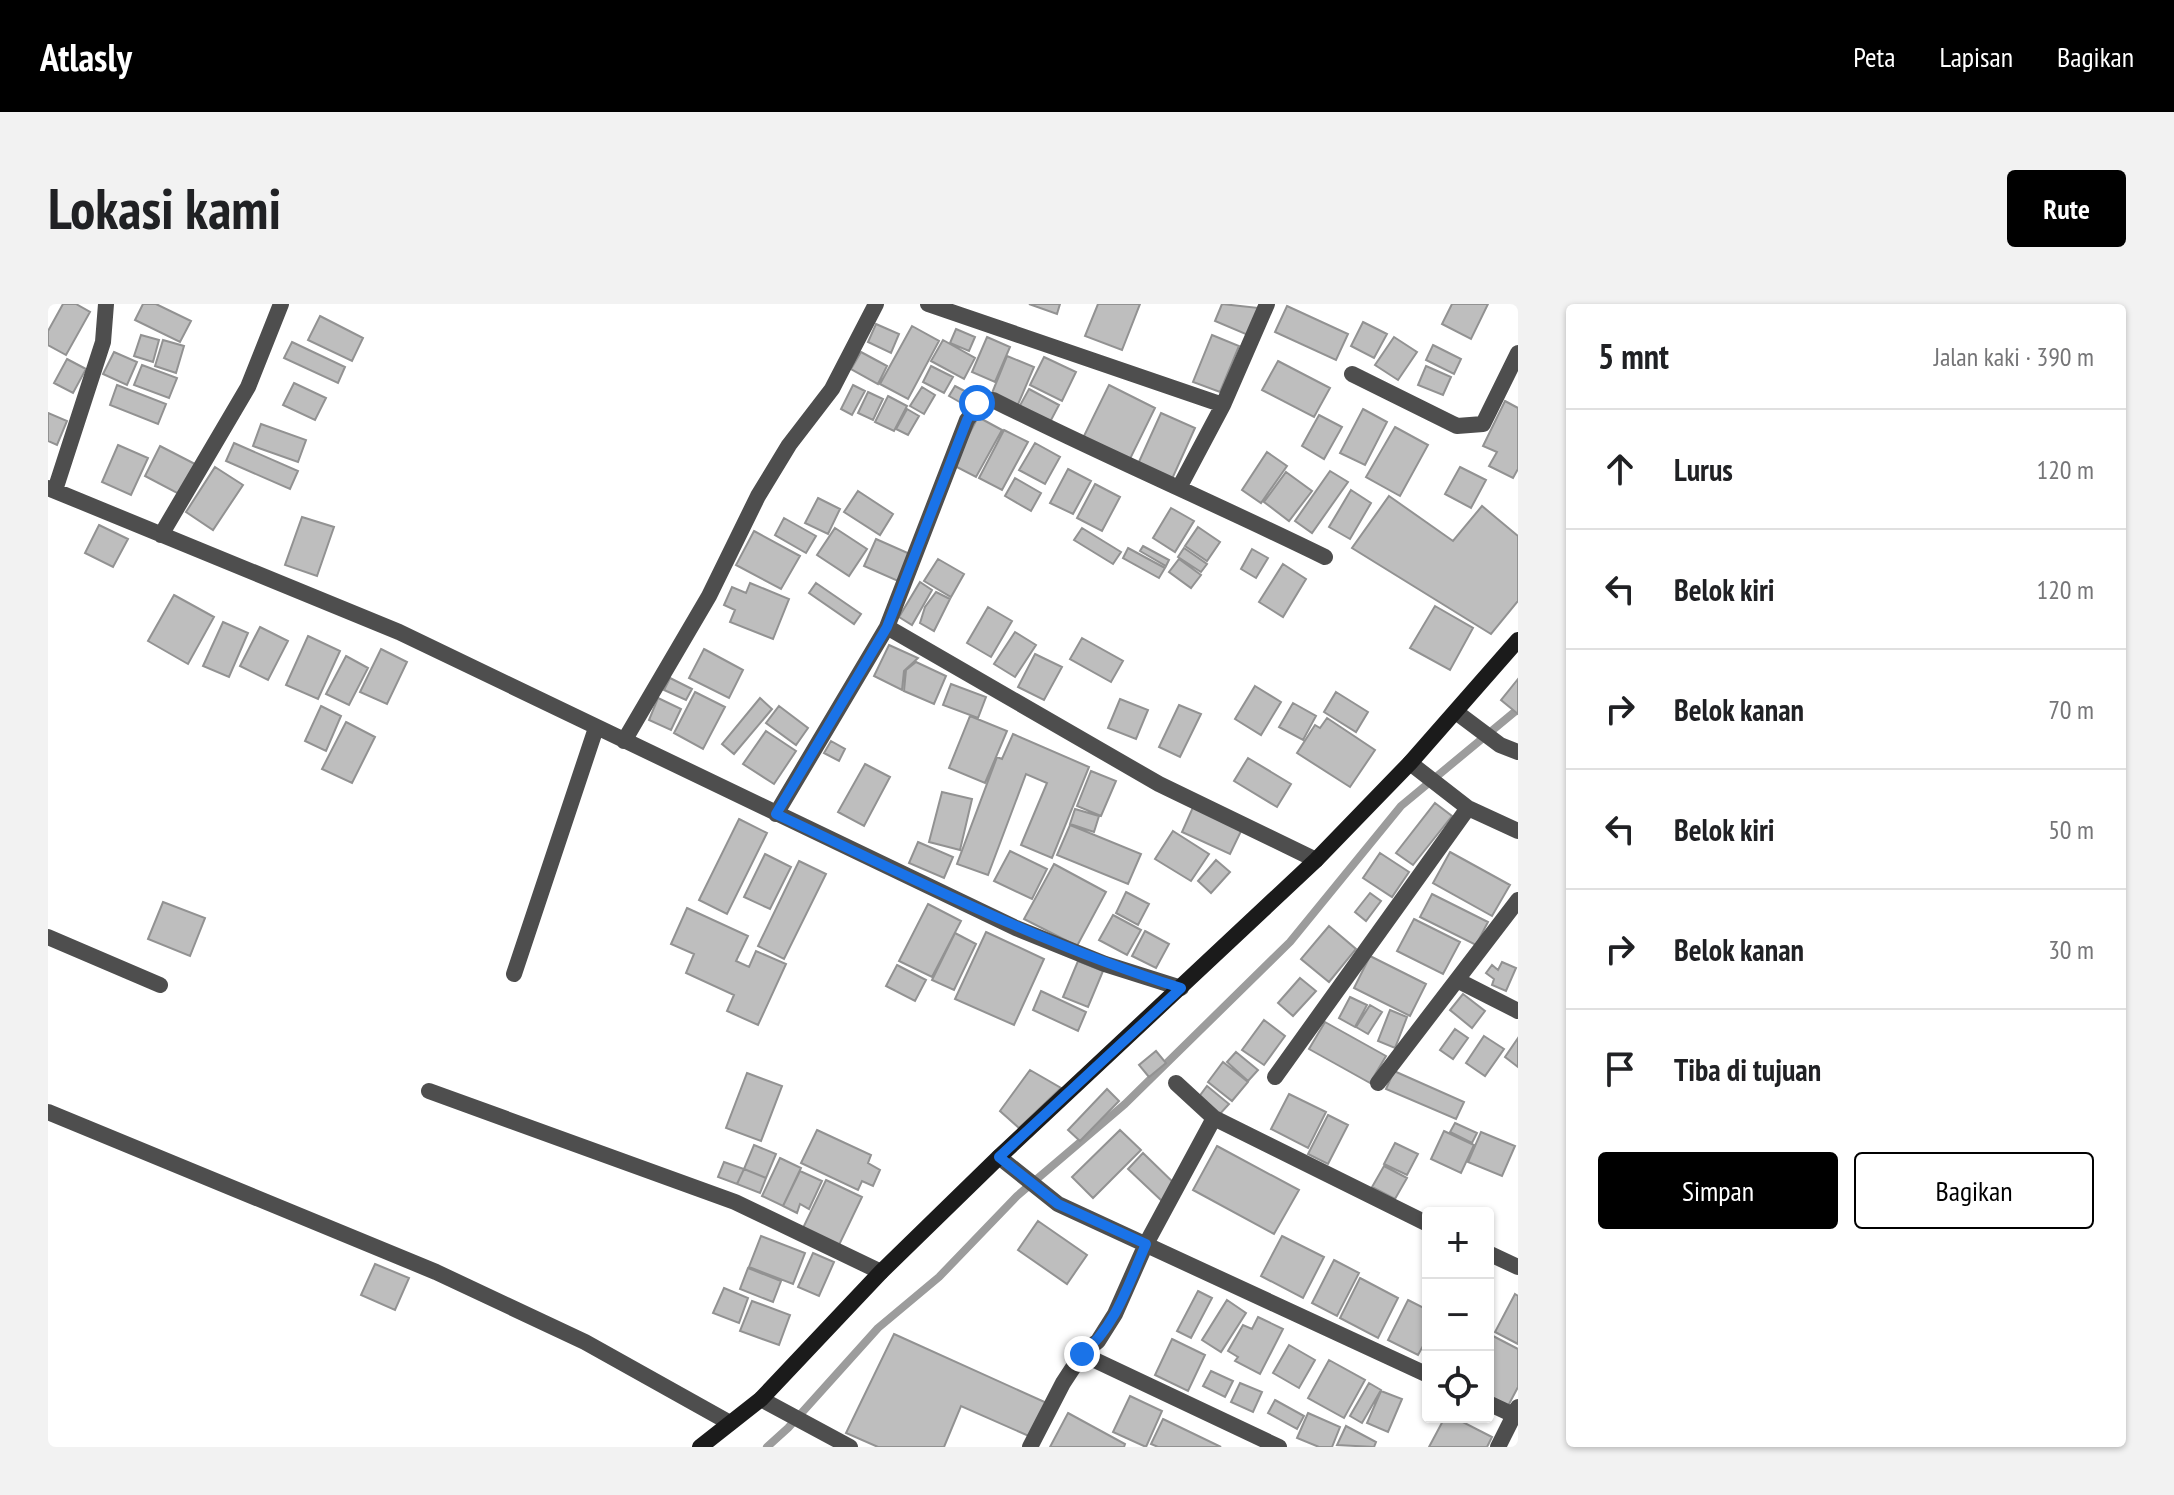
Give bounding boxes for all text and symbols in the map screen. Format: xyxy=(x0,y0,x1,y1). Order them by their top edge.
text: Atlasly xyxy=(40,32,132,81)
text: Peta xyxy=(1853,38,1895,75)
text: Lapisan xyxy=(1939,38,2013,75)
text: Bagikan xyxy=(2057,38,2134,75)
button: Rute xyxy=(2007,170,2126,247)
text: Lokasi kami xyxy=(48,172,281,244)
text: 5 mnt xyxy=(1598,334,1669,378)
text: Jalan kaki · 390 m xyxy=(1934,340,2094,373)
route start xyxy=(959,385,995,421)
icon: ahead xyxy=(1598,447,1642,491)
text: Lurus xyxy=(1674,450,1733,489)
text: 120 m xyxy=(2036,453,2094,486)
icon: left xyxy=(1598,567,1642,611)
text: Belok kiri xyxy=(1674,570,1775,609)
text: 120 m xyxy=(2036,573,2094,606)
icon: right xyxy=(1598,687,1642,731)
text: Belok kanan xyxy=(1674,690,1804,729)
text: 70 m xyxy=(2048,693,2094,726)
icon: left xyxy=(1598,807,1642,851)
text: Belok kiri xyxy=(1674,810,1775,849)
text: 50 m xyxy=(2048,813,2094,846)
icon: right xyxy=(1598,927,1642,971)
text: Belok kanan xyxy=(1674,930,1804,969)
text: 30 m xyxy=(2048,933,2094,966)
icon: arrive xyxy=(1598,1047,1642,1091)
text: Tiba di tujuan xyxy=(1674,1050,1821,1089)
button: Simpan xyxy=(1598,1152,1838,1229)
button: Bagikan xyxy=(1854,1152,2094,1229)
map controls xyxy=(1422,1207,1494,1423)
button: + xyxy=(1422,1207,1494,1279)
button: − xyxy=(1422,1279,1494,1351)
route end xyxy=(1064,1336,1100,1372)
button: locate xyxy=(1422,1351,1494,1423)

